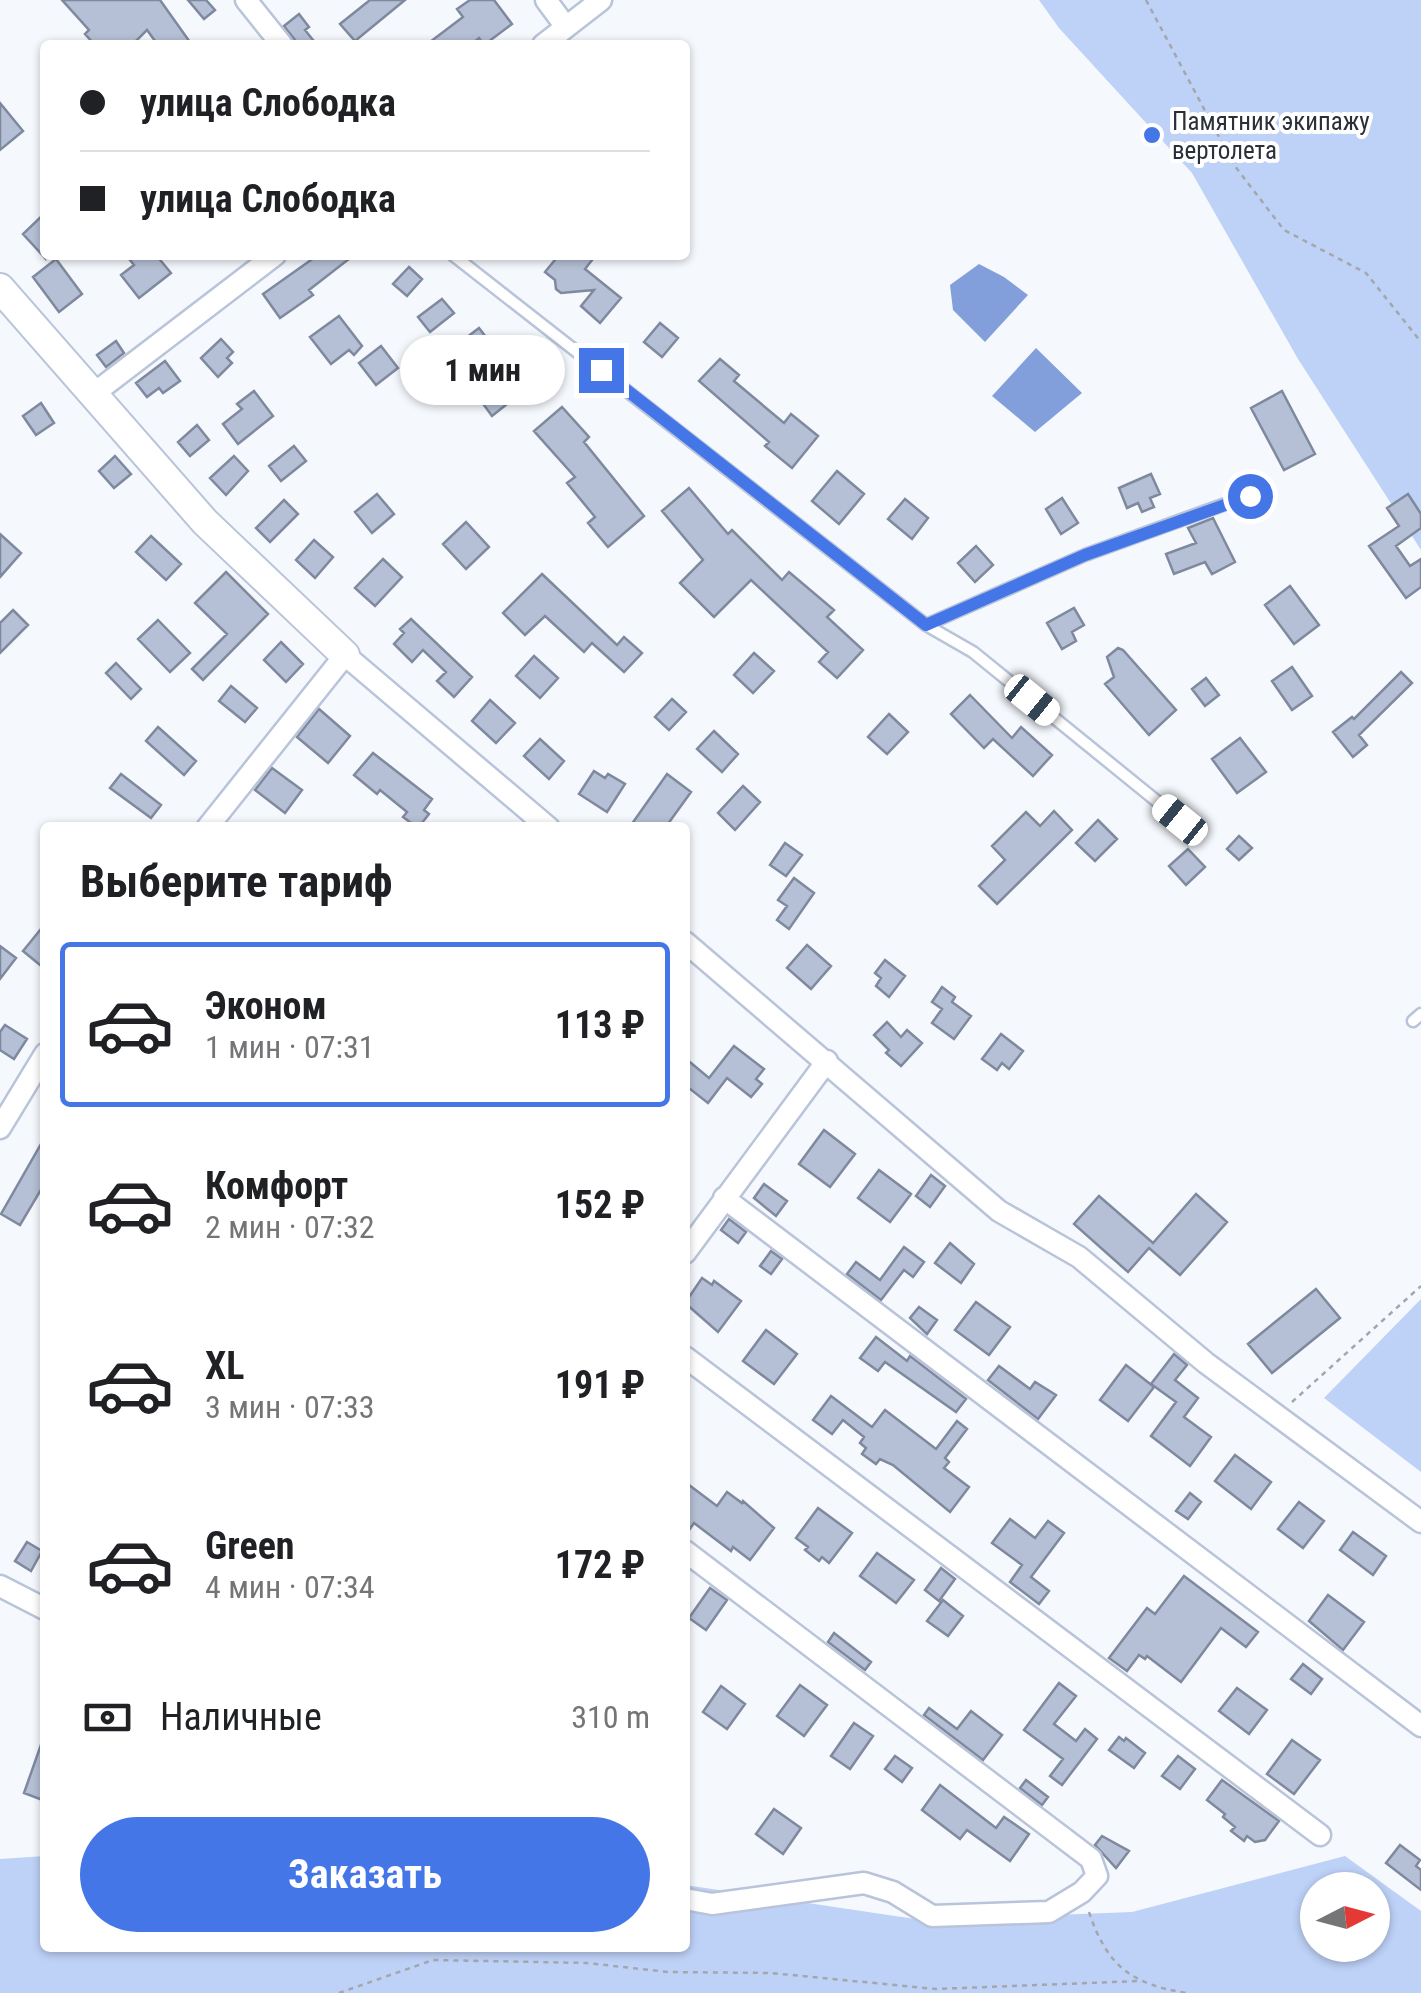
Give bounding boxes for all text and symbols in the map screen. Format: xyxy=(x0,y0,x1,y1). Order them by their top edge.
text: улица Слободка xyxy=(140,81,396,125)
place label: Памятник экипажу вертолета xyxy=(1172,107,1370,165)
marker: Памятник экипажу вертолета xyxy=(1141,124,1163,146)
text: улица Слободка xyxy=(140,177,396,221)
callout: 1 мин xyxy=(401,335,566,405)
route end xyxy=(579,348,624,393)
text: 1 мин xyxy=(444,351,521,389)
route start xyxy=(1228,474,1273,519)
car xyxy=(999,669,1065,731)
car xyxy=(1147,789,1213,851)
text: Выберите тариф xyxy=(80,855,393,908)
icon: car xyxy=(85,980,175,1070)
text: Эконом xyxy=(205,984,327,1028)
text: 113 ₽ xyxy=(555,1003,645,1047)
text: 1 мин · 07:31 xyxy=(205,1028,375,1066)
icon: car xyxy=(85,1160,175,1250)
text: Комфорт xyxy=(205,1164,348,1208)
text: 152 ₽ xyxy=(555,1183,645,1227)
text: 2 мин · 07:32 xyxy=(205,1208,375,1246)
icon: car xyxy=(85,1340,175,1430)
text: XL xyxy=(205,1344,244,1388)
text: 191 ₽ xyxy=(555,1363,645,1407)
text: 3 мин · 07:33 xyxy=(205,1388,375,1426)
icon: car xyxy=(85,1520,175,1610)
text: Green xyxy=(205,1524,295,1568)
text: 172 ₽ xyxy=(555,1543,645,1587)
text: 4 мин · 07:34 xyxy=(205,1568,375,1606)
icon: cash xyxy=(80,1690,135,1745)
text: Наличные xyxy=(160,1695,322,1739)
text: 310 m xyxy=(571,1698,650,1736)
button: Заказать xyxy=(80,1817,650,1932)
north arrow xyxy=(1300,1872,1390,1962)
map controls xyxy=(1300,1872,1390,1962)

